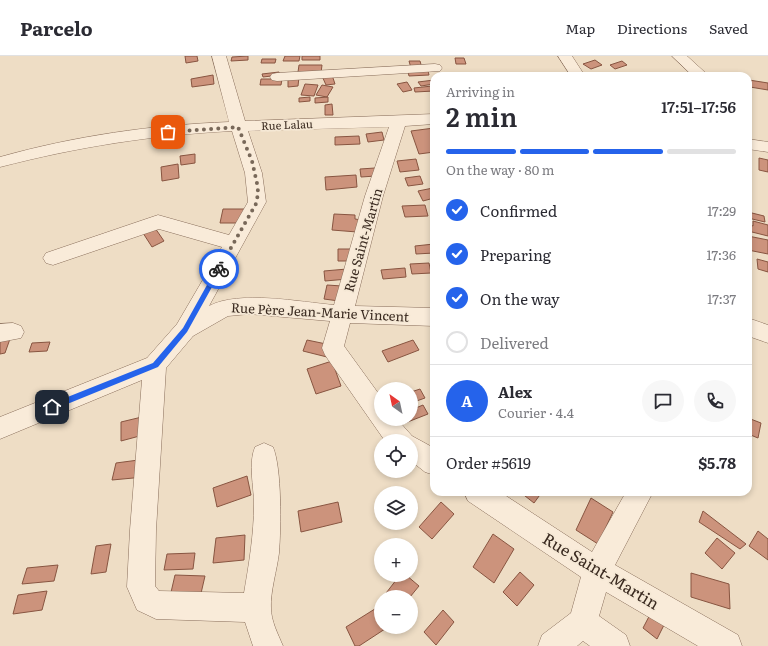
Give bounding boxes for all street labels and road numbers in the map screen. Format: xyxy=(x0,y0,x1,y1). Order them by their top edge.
street label: Rue Lalau xyxy=(261,115,313,133)
street label: Rue Saint-Martin xyxy=(339,185,387,294)
street label: Rue Père Jean-Marie Vincent xyxy=(231,297,410,326)
street label: Rue Saint-Martin xyxy=(539,526,665,615)

